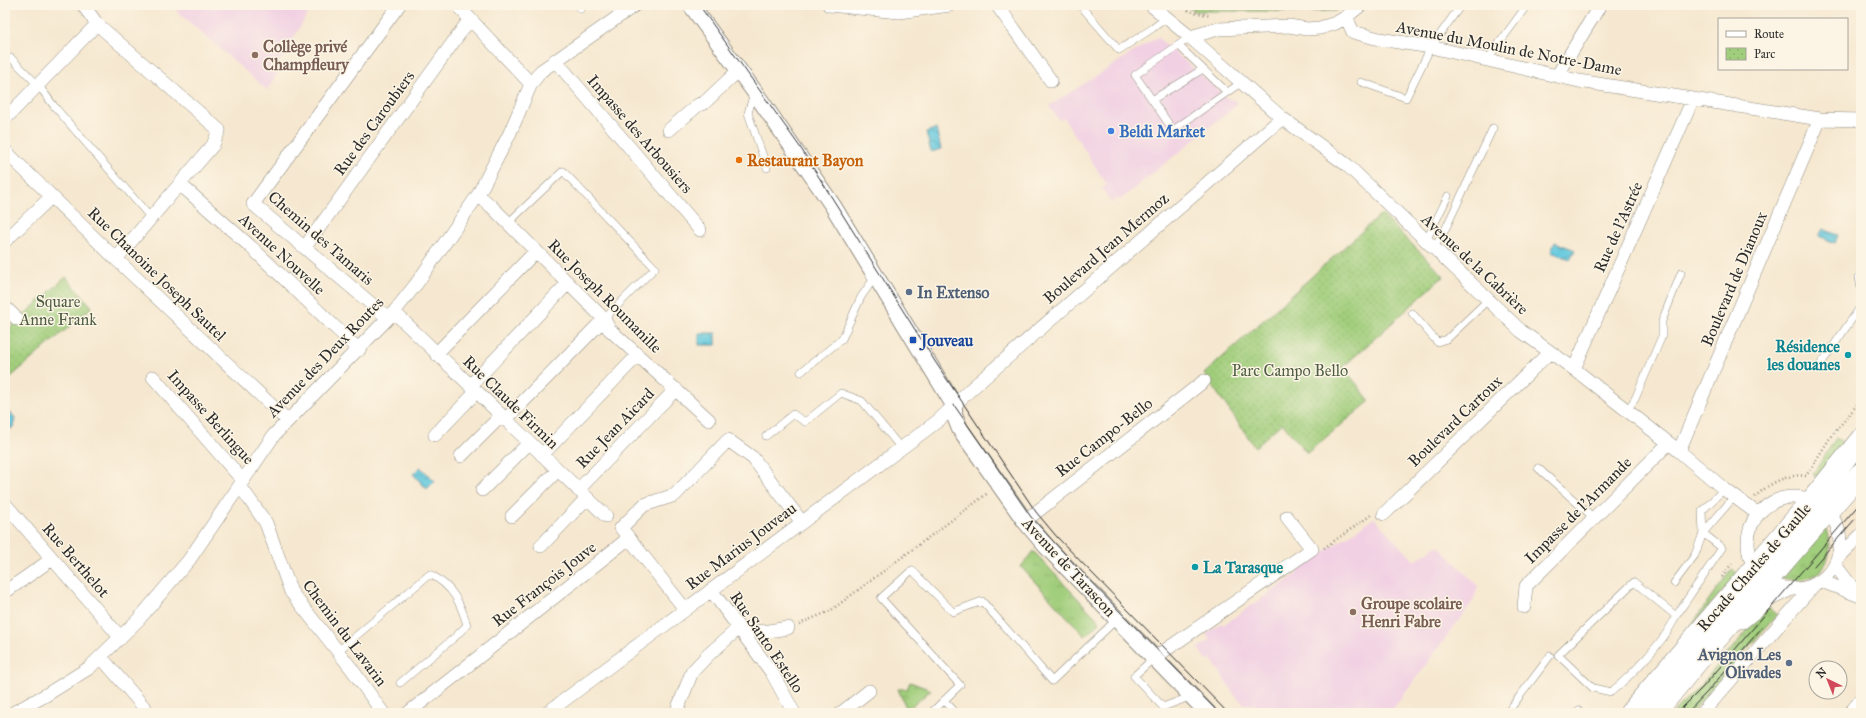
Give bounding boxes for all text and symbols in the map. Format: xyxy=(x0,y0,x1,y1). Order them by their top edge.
street label: Avenue du Moulin de Notre-Dame xyxy=(1394,17,1624,79)
legend xyxy=(1718,18,1848,70)
text: Route xyxy=(1754,27,1784,41)
place label: Collège privé Champfleury xyxy=(263,37,350,75)
text: Parc xyxy=(1754,47,1775,61)
marker: Collège privé Champfleury xyxy=(250,50,260,60)
street label: Rue des Caroubiers xyxy=(330,67,418,179)
street label: Impasse des Arbousiers xyxy=(583,71,697,197)
place label: Beldi Market xyxy=(1119,122,1205,141)
marker: Beldi Market xyxy=(1106,126,1116,136)
place label: Restaurant Bayon xyxy=(747,151,864,171)
marker: Restaurant Bayon xyxy=(734,155,744,165)
street label: Rue de l'Astrée xyxy=(1590,179,1647,275)
street label: Chemin des Tamaris xyxy=(264,187,378,289)
street label: Boulevard Jean Mermoz xyxy=(1040,188,1174,308)
street label: Rue Chanoine Joseph Sautel xyxy=(83,203,230,346)
street label: Avenue Nouvelle xyxy=(234,209,329,299)
street label: Avenue de la Cabrière xyxy=(1417,209,1533,319)
street label: Boulevard de Dianoux xyxy=(1697,209,1771,349)
street label: Rue Joseph Roumanille xyxy=(543,235,666,358)
place label: In Extenso xyxy=(917,283,990,302)
marker: In Extenso xyxy=(904,287,914,297)
park label: Square Anne Frank xyxy=(18,292,97,329)
street label: Avenue des Deux Routes xyxy=(262,293,387,422)
place label: Jouveau xyxy=(919,331,974,351)
marker: Jouveau xyxy=(908,335,918,345)
place label: Résidence les douanes xyxy=(1766,337,1840,374)
marker: Résidence les douanes xyxy=(1843,350,1853,360)
street label: Rue Claude Firmin xyxy=(459,351,563,453)
park label: Parc Campo Bello xyxy=(1232,361,1348,380)
street label: Impasse Berlingue xyxy=(163,366,259,469)
street label: Boulevard Cartoux xyxy=(1404,371,1506,471)
street label: Rue Jean Aicard xyxy=(572,384,659,473)
street label: Rue Campo-Bello xyxy=(1052,393,1156,481)
street label: Impasse de l'Armande xyxy=(1521,453,1635,567)
street label: Rue Marius Jouveau xyxy=(682,498,801,595)
street label: Rocade Charles de Gaulle xyxy=(1693,499,1815,635)
street label: Avenue de Tarascon xyxy=(1018,513,1120,621)
street label: Rue Berthelot xyxy=(39,519,114,601)
street label: Rue François Jouve xyxy=(488,537,601,631)
place label: La Tarasque xyxy=(1203,558,1284,578)
marker: La Tarasque xyxy=(1190,562,1200,572)
street label: Chemin du Lavarin xyxy=(299,576,391,690)
street label: Rue Santo Estello xyxy=(726,588,808,696)
place label: Groupe scolaire Henri Fabre xyxy=(1361,594,1463,631)
marker: Groupe scolaire Henri Fabre xyxy=(1348,607,1358,617)
place label: Avignon Les Olivades xyxy=(1697,645,1781,682)
marker: Avignon Les Olivades xyxy=(1784,658,1794,668)
north arrow xyxy=(1808,660,1848,700)
text: N xyxy=(1814,665,1830,681)

